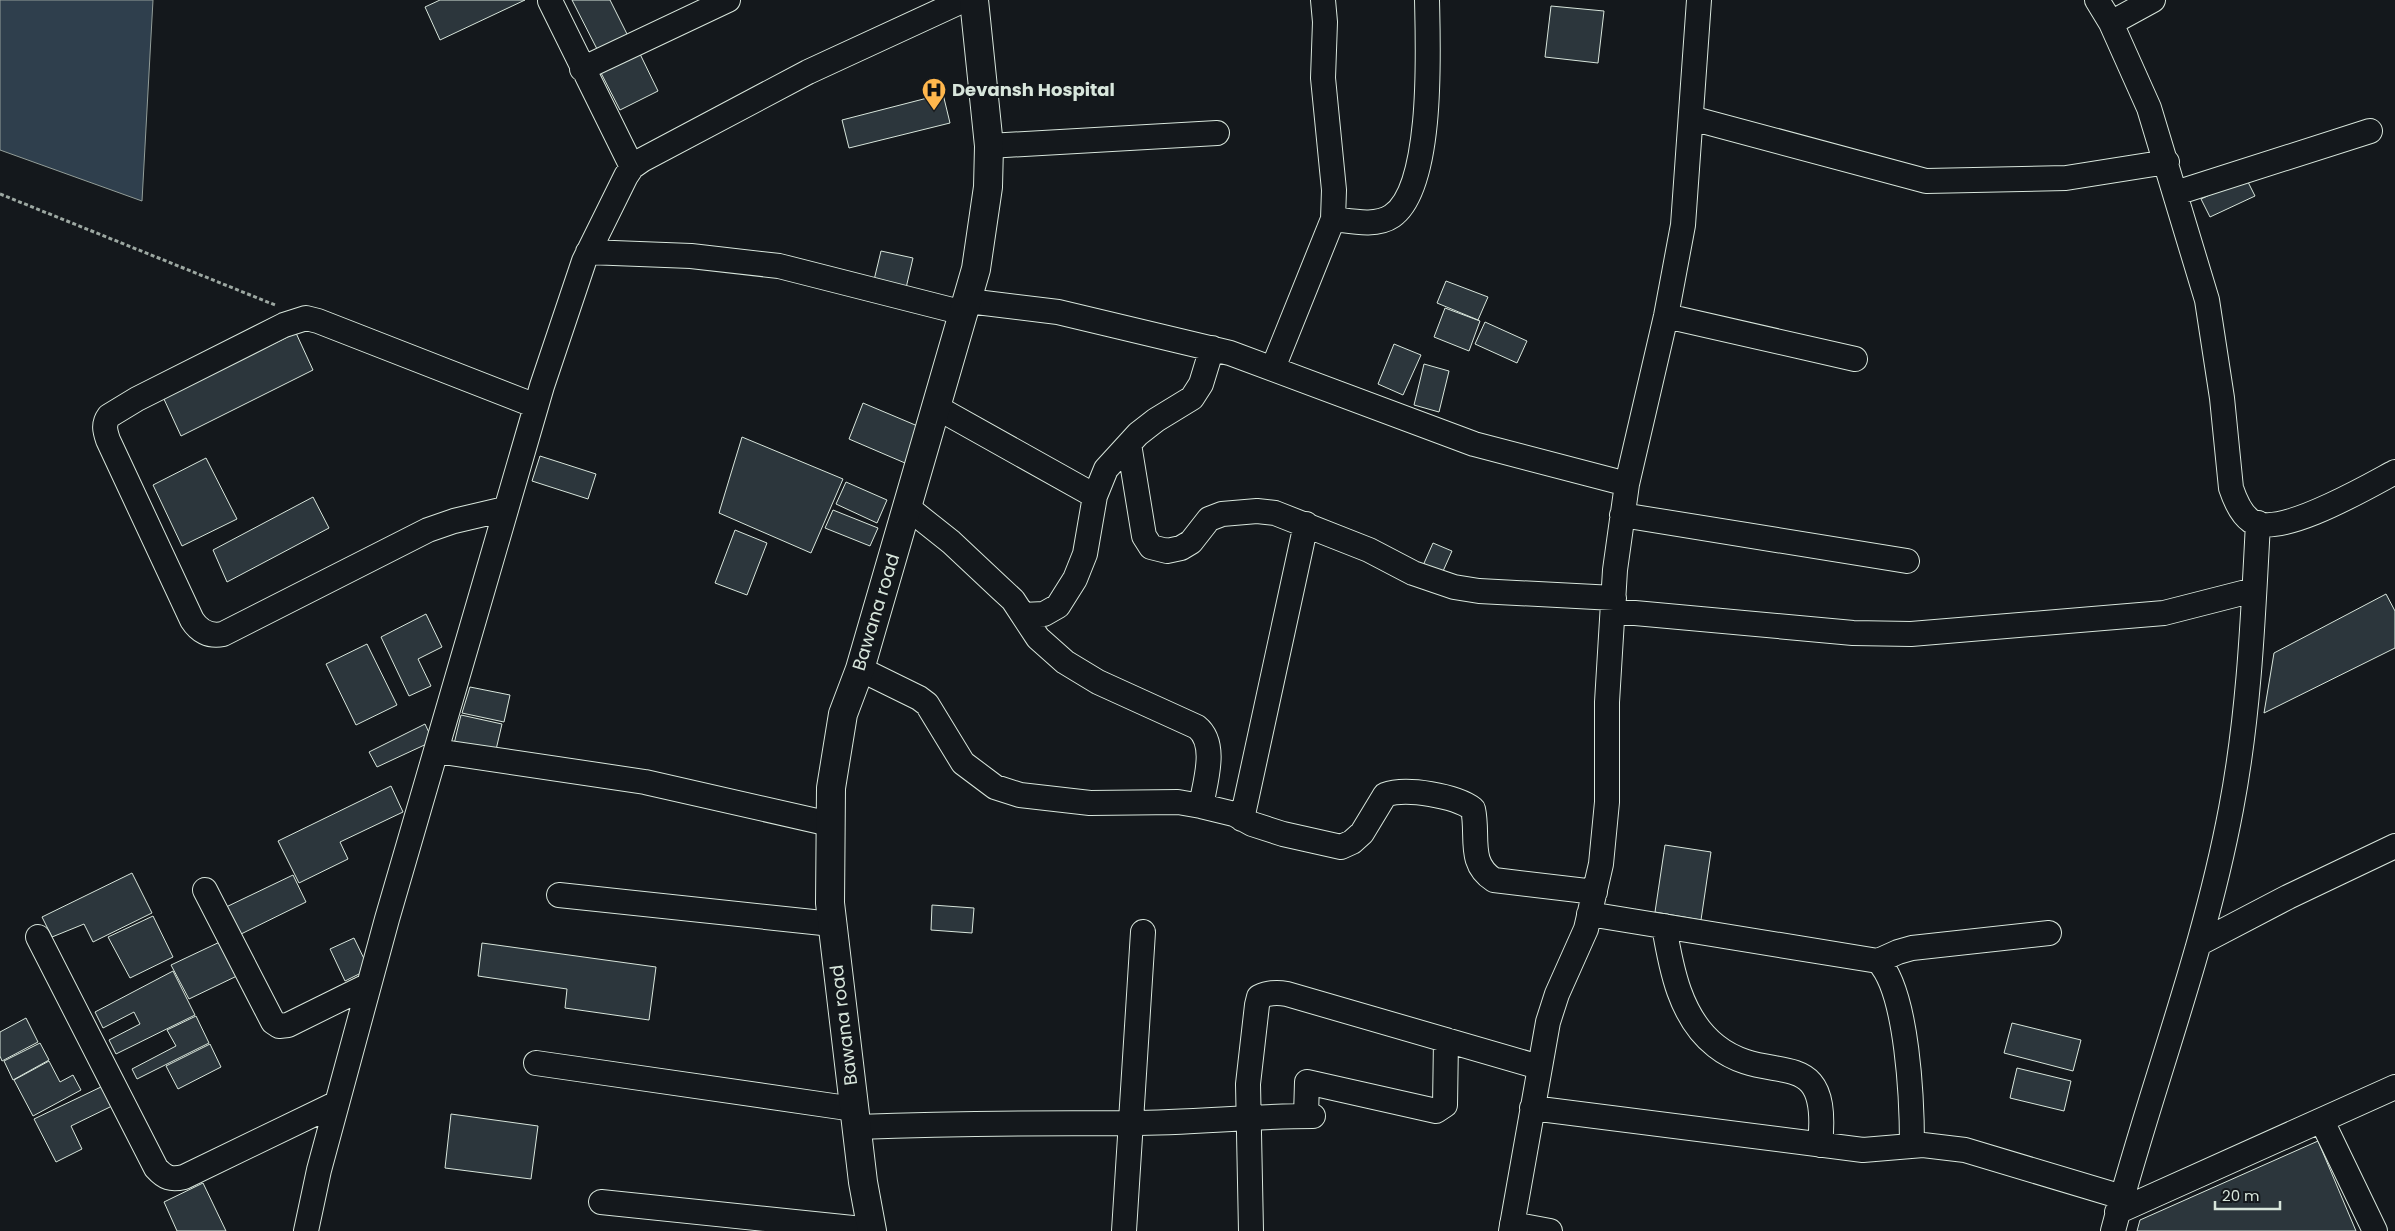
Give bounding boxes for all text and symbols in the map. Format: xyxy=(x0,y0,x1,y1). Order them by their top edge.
hospital icon: Devansh Hospital xyxy=(921,77,947,111)
place label: Devansh Hospital xyxy=(952,77,1115,102)
street label: Bawana road xyxy=(846,550,905,673)
street label: Bawana road xyxy=(824,963,863,1087)
scale bar xyxy=(2215,1178,2280,1210)
text: 20 m xyxy=(2222,1185,2260,1206)

